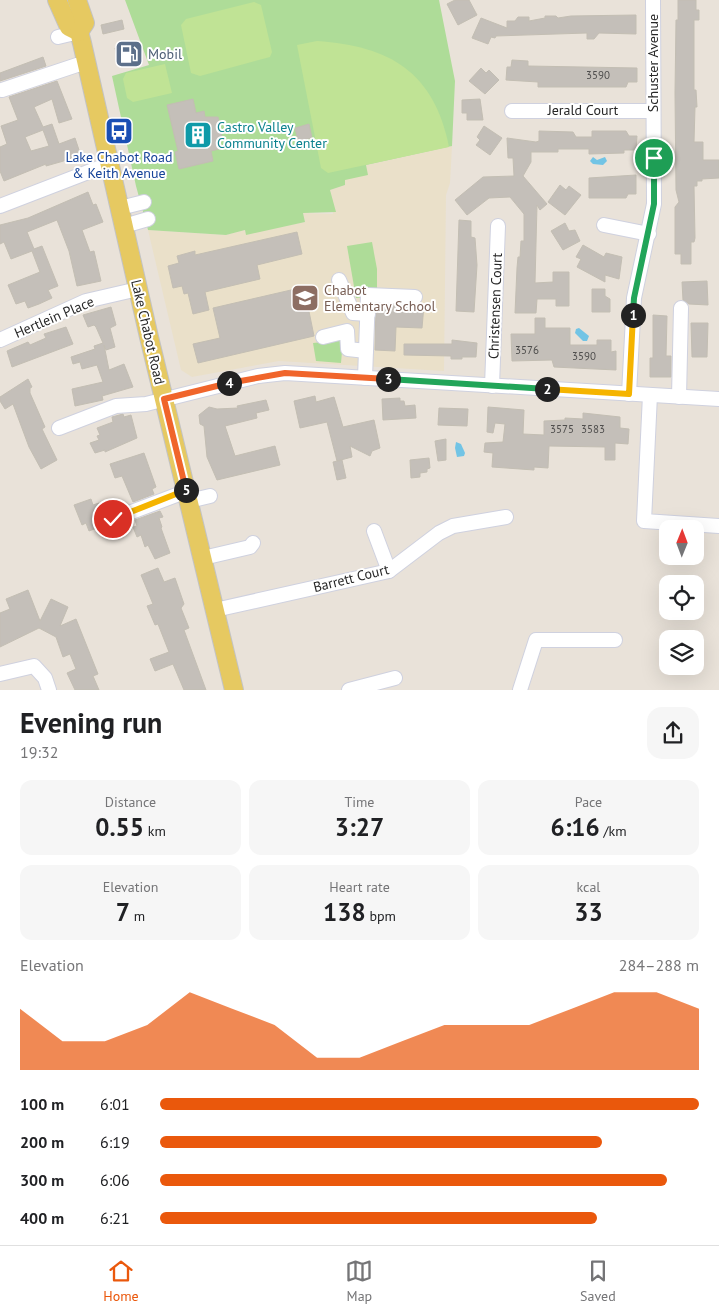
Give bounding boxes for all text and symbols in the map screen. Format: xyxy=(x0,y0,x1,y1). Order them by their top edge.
street label: Schuster Avenue xyxy=(644,14,662,112)
fuel station icon: Mobil xyxy=(114,39,144,69)
place label: Mobil xyxy=(148,45,182,63)
house number: 3590 xyxy=(586,68,610,82)
street label: Jerald Court xyxy=(547,101,619,119)
bus stop icon: Lake Chabot Road & Keith Avenue xyxy=(104,116,134,146)
place label: Castro Valley Community Center xyxy=(217,118,327,152)
building icon: Castro Valley Community Center xyxy=(183,120,213,150)
pin xyxy=(633,137,675,179)
icon: arrive xyxy=(640,144,668,172)
place label: Lake Chabot Road & Keith Avenue xyxy=(65,148,173,182)
street label: Christensen Court xyxy=(484,252,506,359)
street label: Lake Chabot Road xyxy=(127,278,169,386)
place label: Chabot Elementary School xyxy=(324,281,436,315)
school or university icon: Chabot Elementary School xyxy=(290,283,320,313)
street label: Hertlein Place xyxy=(11,292,97,342)
pin: 1 xyxy=(620,302,646,328)
text: 1 xyxy=(630,306,637,324)
house number: 3576 xyxy=(515,343,539,357)
house number: 3590 xyxy=(572,349,596,363)
pin: 3 xyxy=(376,366,400,392)
pin: 4 xyxy=(216,370,242,396)
text: 3 xyxy=(385,370,392,388)
text: 4 xyxy=(226,374,233,392)
pin: 2 xyxy=(534,376,560,402)
text: 2 xyxy=(544,380,551,398)
house number: 3575 xyxy=(550,422,574,436)
house number: 3583 xyxy=(581,422,605,436)
pin: 5 xyxy=(174,478,198,502)
text: 5 xyxy=(183,481,190,499)
pin xyxy=(92,498,134,540)
icon: check xyxy=(99,505,127,533)
north arrow xyxy=(659,520,704,565)
map controls xyxy=(659,520,704,675)
street label: Barrett Court xyxy=(311,560,391,596)
button: locate xyxy=(659,575,704,620)
button: layers xyxy=(659,630,704,675)
text: Evening run xyxy=(20,704,162,741)
button: share xyxy=(647,707,699,759)
text: 19:32 xyxy=(20,742,58,762)
text: Distance xyxy=(105,793,156,811)
text: Time xyxy=(344,793,375,811)
text: Pace xyxy=(575,793,602,811)
text: 0.55 xyxy=(95,811,144,843)
text: 3:27 xyxy=(335,811,384,843)
text: 6:16 xyxy=(550,811,600,843)
text: km xyxy=(144,822,166,840)
text: /km xyxy=(600,822,627,840)
text: Elevation xyxy=(103,878,158,896)
text: Heart rate xyxy=(329,878,390,896)
text: kcal xyxy=(577,878,600,896)
text: 7 xyxy=(116,896,130,928)
text: 138 xyxy=(323,896,366,928)
text: 33 xyxy=(574,896,603,928)
text: m xyxy=(130,907,145,925)
text: bpm xyxy=(366,907,396,925)
text: Elevation xyxy=(20,955,84,975)
text: 284–288 m xyxy=(619,955,699,975)
text: 100 m xyxy=(20,1094,64,1114)
text: 6:01 xyxy=(100,1094,130,1114)
text: 200 m xyxy=(20,1132,64,1152)
text: 6:19 xyxy=(100,1132,130,1152)
text: 300 m xyxy=(20,1170,64,1190)
text: 6:06 xyxy=(100,1170,130,1190)
text: 400 m xyxy=(20,1208,64,1228)
text: 6:21 xyxy=(100,1208,130,1228)
tab: Home xyxy=(103,1257,139,1305)
tab: Map xyxy=(345,1257,373,1305)
tab: Saved xyxy=(580,1257,616,1305)

